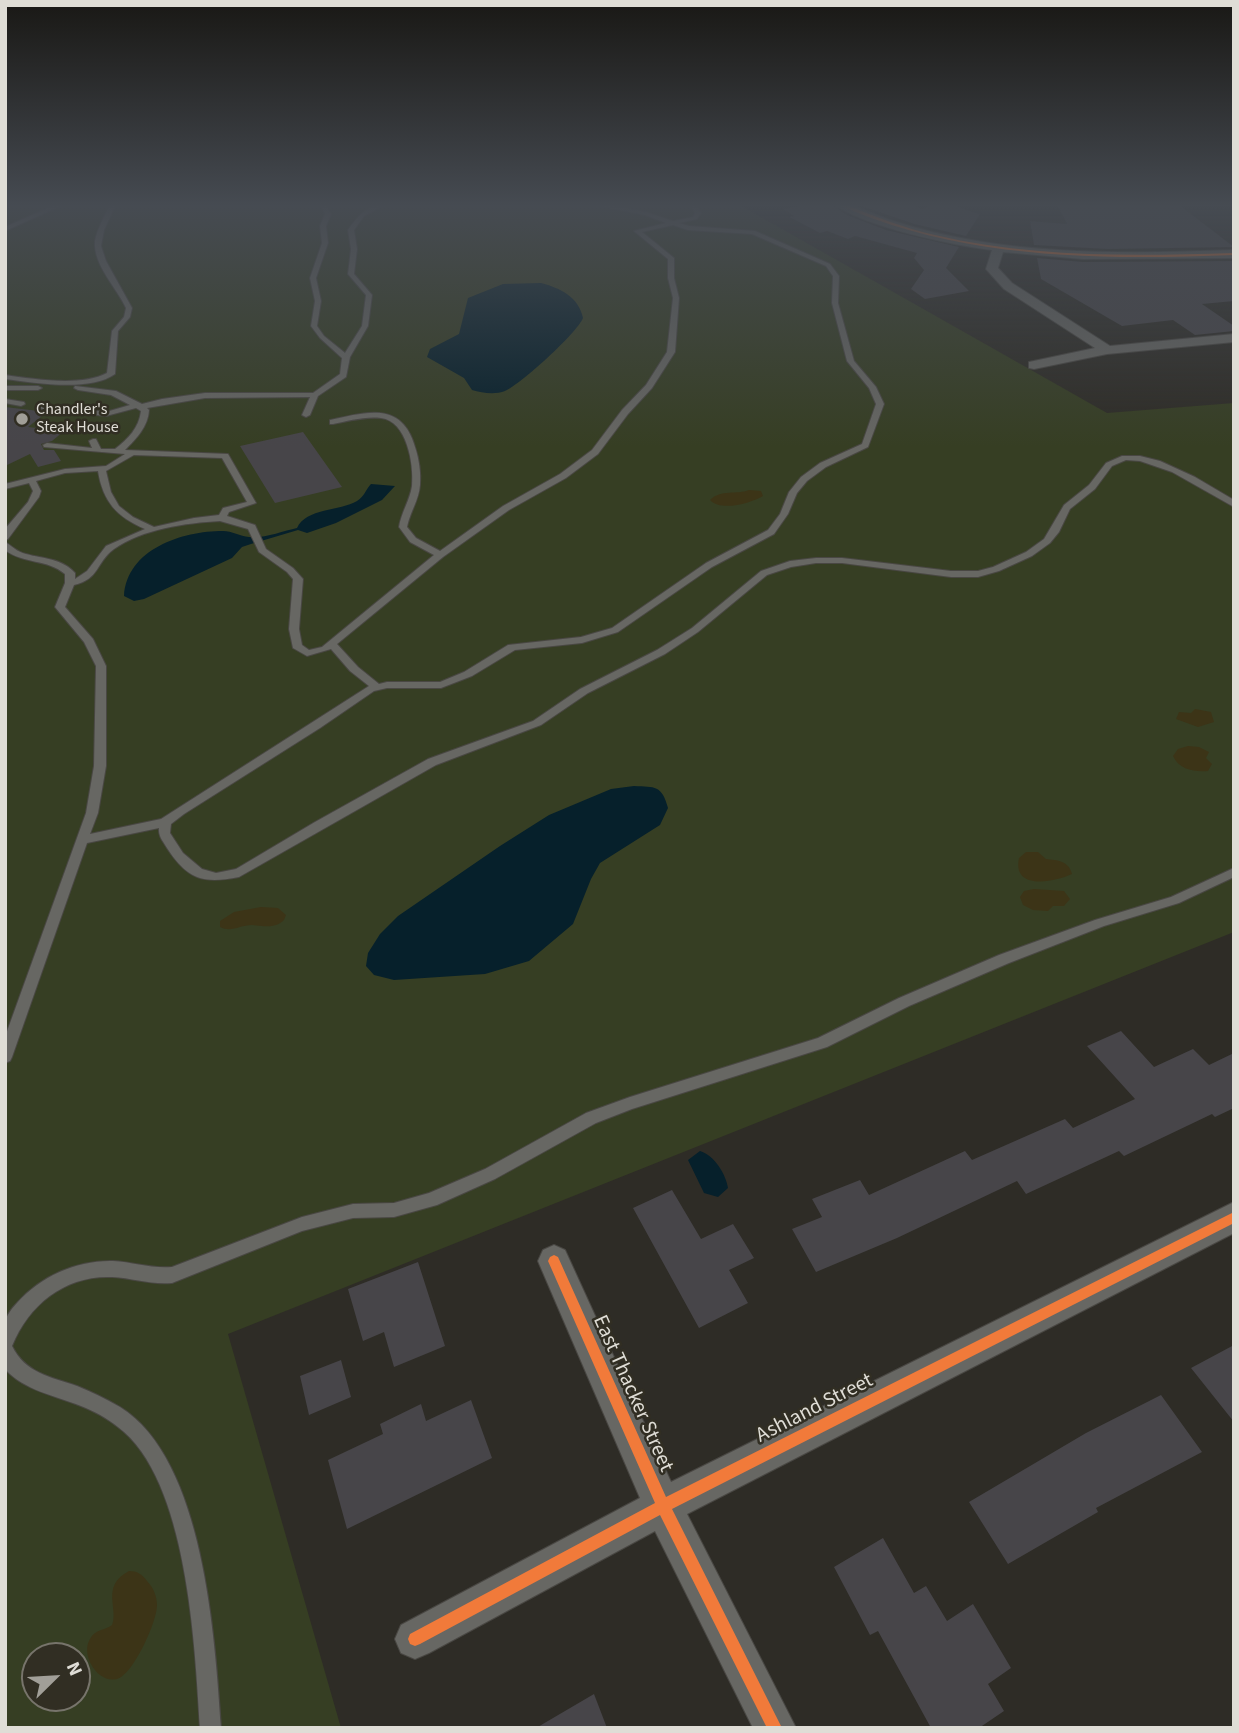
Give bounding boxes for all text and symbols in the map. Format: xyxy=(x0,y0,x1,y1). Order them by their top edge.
place label: Chandler's Steak House xyxy=(36,400,119,438)
marker: Chandler's Steak House xyxy=(14,411,30,427)
street label: East Thacker Street xyxy=(586,1312,678,1476)
street label: Ashland Street xyxy=(752,1369,878,1449)
north arrow xyxy=(21,1642,91,1712)
text: N xyxy=(59,1658,89,1680)

